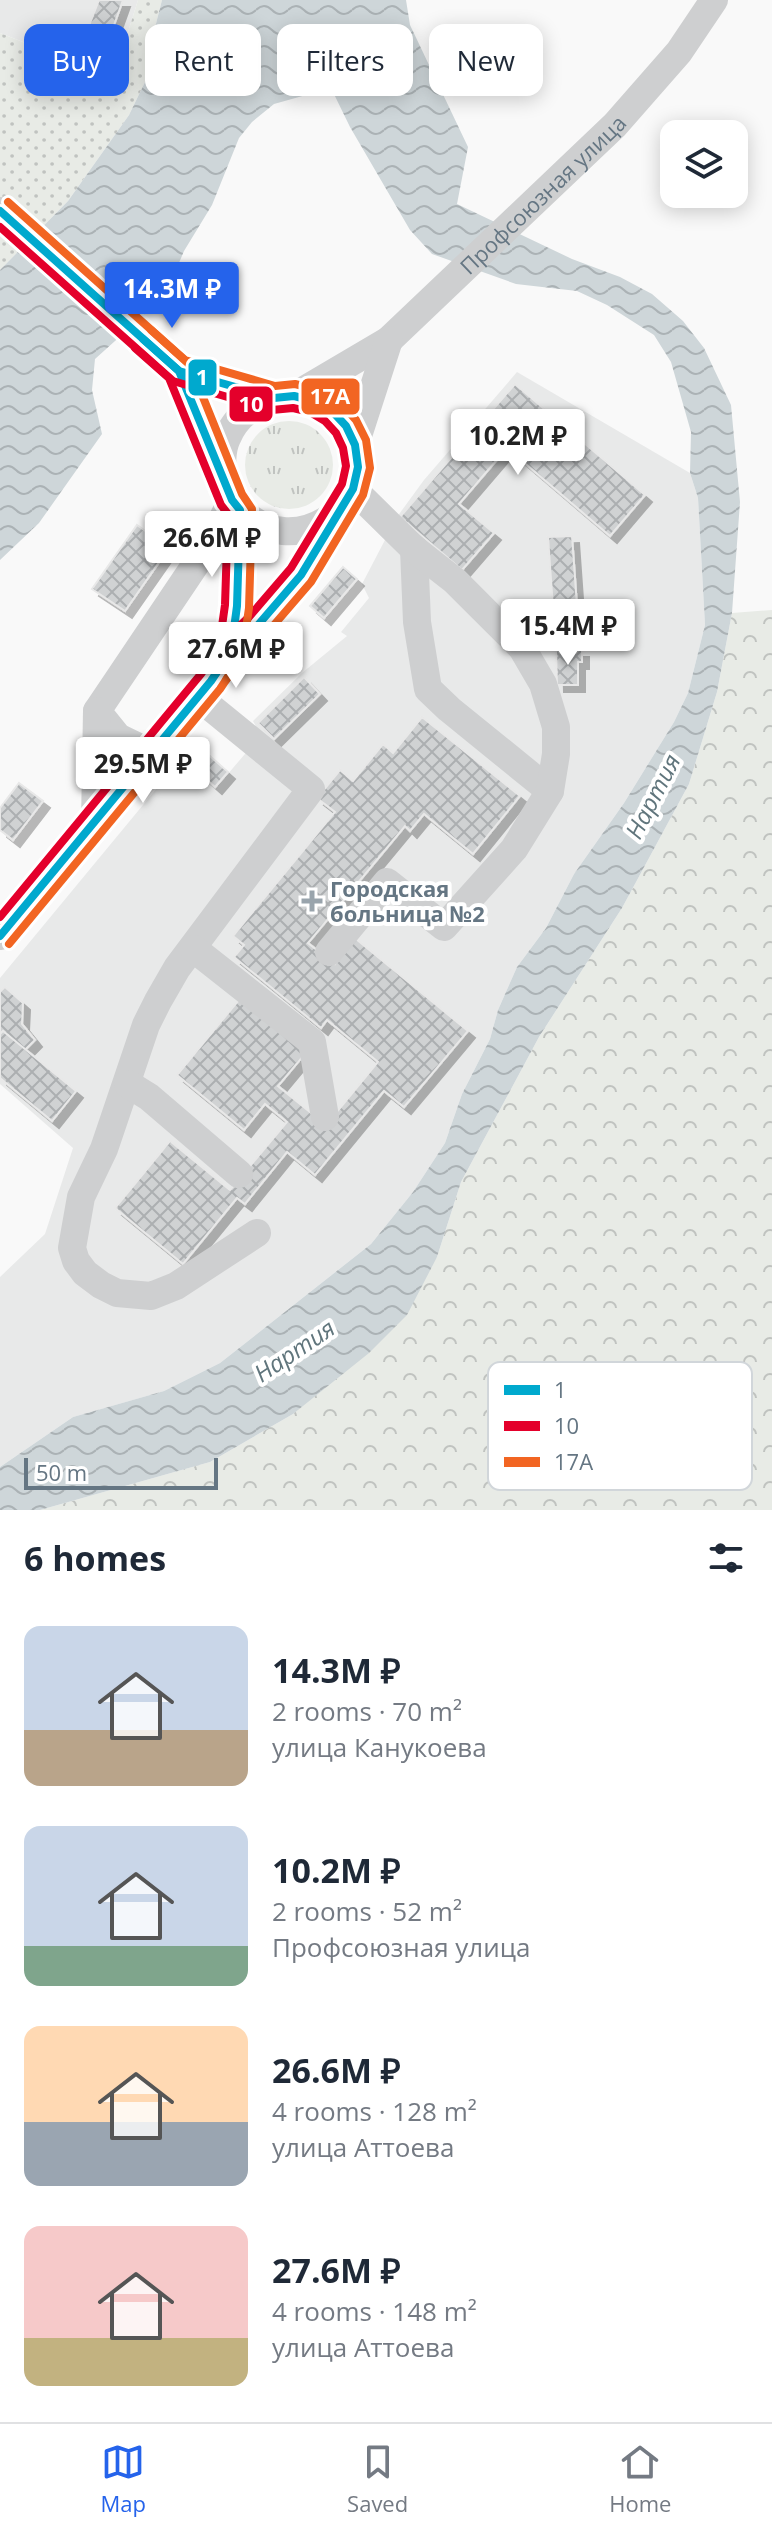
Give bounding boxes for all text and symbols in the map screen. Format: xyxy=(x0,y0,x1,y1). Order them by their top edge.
chip: Buy xyxy=(24,24,129,96)
chip: Rent xyxy=(145,24,261,96)
chip: Filters xyxy=(277,24,413,96)
chip: New xyxy=(429,24,543,96)
street label: Профсоюзная улица xyxy=(453,108,632,280)
map controls xyxy=(660,120,748,208)
button: layers xyxy=(660,120,748,208)
pin: 14.3M ₽ xyxy=(98,262,246,330)
text: 14.3M ₽ xyxy=(123,270,221,306)
line badge: 1 xyxy=(187,358,218,397)
text: 1 xyxy=(196,361,208,391)
line badge: 17А xyxy=(300,377,361,416)
text: 17А xyxy=(310,380,351,410)
line badge: 10 xyxy=(228,385,274,423)
text: 10 xyxy=(238,388,264,418)
pin: 10.2M ₽ xyxy=(444,409,592,477)
text: 10.2M ₽ xyxy=(469,417,567,453)
pin: 26.6M ₽ xyxy=(138,511,286,579)
text: 26.6M ₽ xyxy=(163,519,261,555)
pin: 15.4M ₽ xyxy=(494,599,642,667)
text: 15.4M ₽ xyxy=(519,607,617,643)
pin: 27.6M ₽ xyxy=(162,622,310,690)
text: 27.6M ₽ xyxy=(187,630,285,666)
pin: 29.5M ₽ xyxy=(69,737,217,805)
text: 29.5M ₽ xyxy=(94,745,192,781)
water label: Нартия xyxy=(617,748,687,844)
place label: Городская больница №2 xyxy=(330,873,485,928)
marker: Городская больница №2 xyxy=(301,890,323,912)
water label: Нартия xyxy=(247,1311,341,1389)
legend xyxy=(488,1362,752,1490)
text: 1 xyxy=(554,1374,567,1404)
text: 10 xyxy=(554,1410,579,1440)
text: 17А xyxy=(554,1446,593,1476)
scale bar xyxy=(24,1454,218,1490)
text: 50 m xyxy=(36,1457,87,1487)
text: 6 homes xyxy=(24,1535,166,1581)
icon: filters xyxy=(704,1536,748,1580)
text: 14.3M ₽ xyxy=(272,1647,401,1693)
icon: home xyxy=(88,1658,184,1754)
text: 2 rooms · 70 m² xyxy=(272,1693,462,1729)
text: улица Канукоева xyxy=(272,1729,487,1765)
text: 10.2M ₽ xyxy=(272,1847,401,1893)
icon: home xyxy=(88,1858,184,1954)
text: 2 rooms · 52 m² xyxy=(272,1893,462,1929)
text: Профсоюзная улица xyxy=(272,1929,531,1965)
text: 26.6M ₽ xyxy=(272,2047,401,2093)
icon: home xyxy=(88,2058,184,2154)
text: 4 rooms · 128 m² xyxy=(272,2093,477,2129)
text: улица Аттоева xyxy=(272,2129,454,2165)
text: 27.6M ₽ xyxy=(272,2247,401,2293)
icon: home xyxy=(88,2258,184,2354)
text: 4 rooms · 148 m² xyxy=(272,2293,477,2329)
text: улица Аттоева xyxy=(272,2329,454,2365)
tab: Map xyxy=(101,2440,146,2518)
tab: Saved xyxy=(347,2440,408,2518)
tab: Home xyxy=(609,2440,671,2518)

